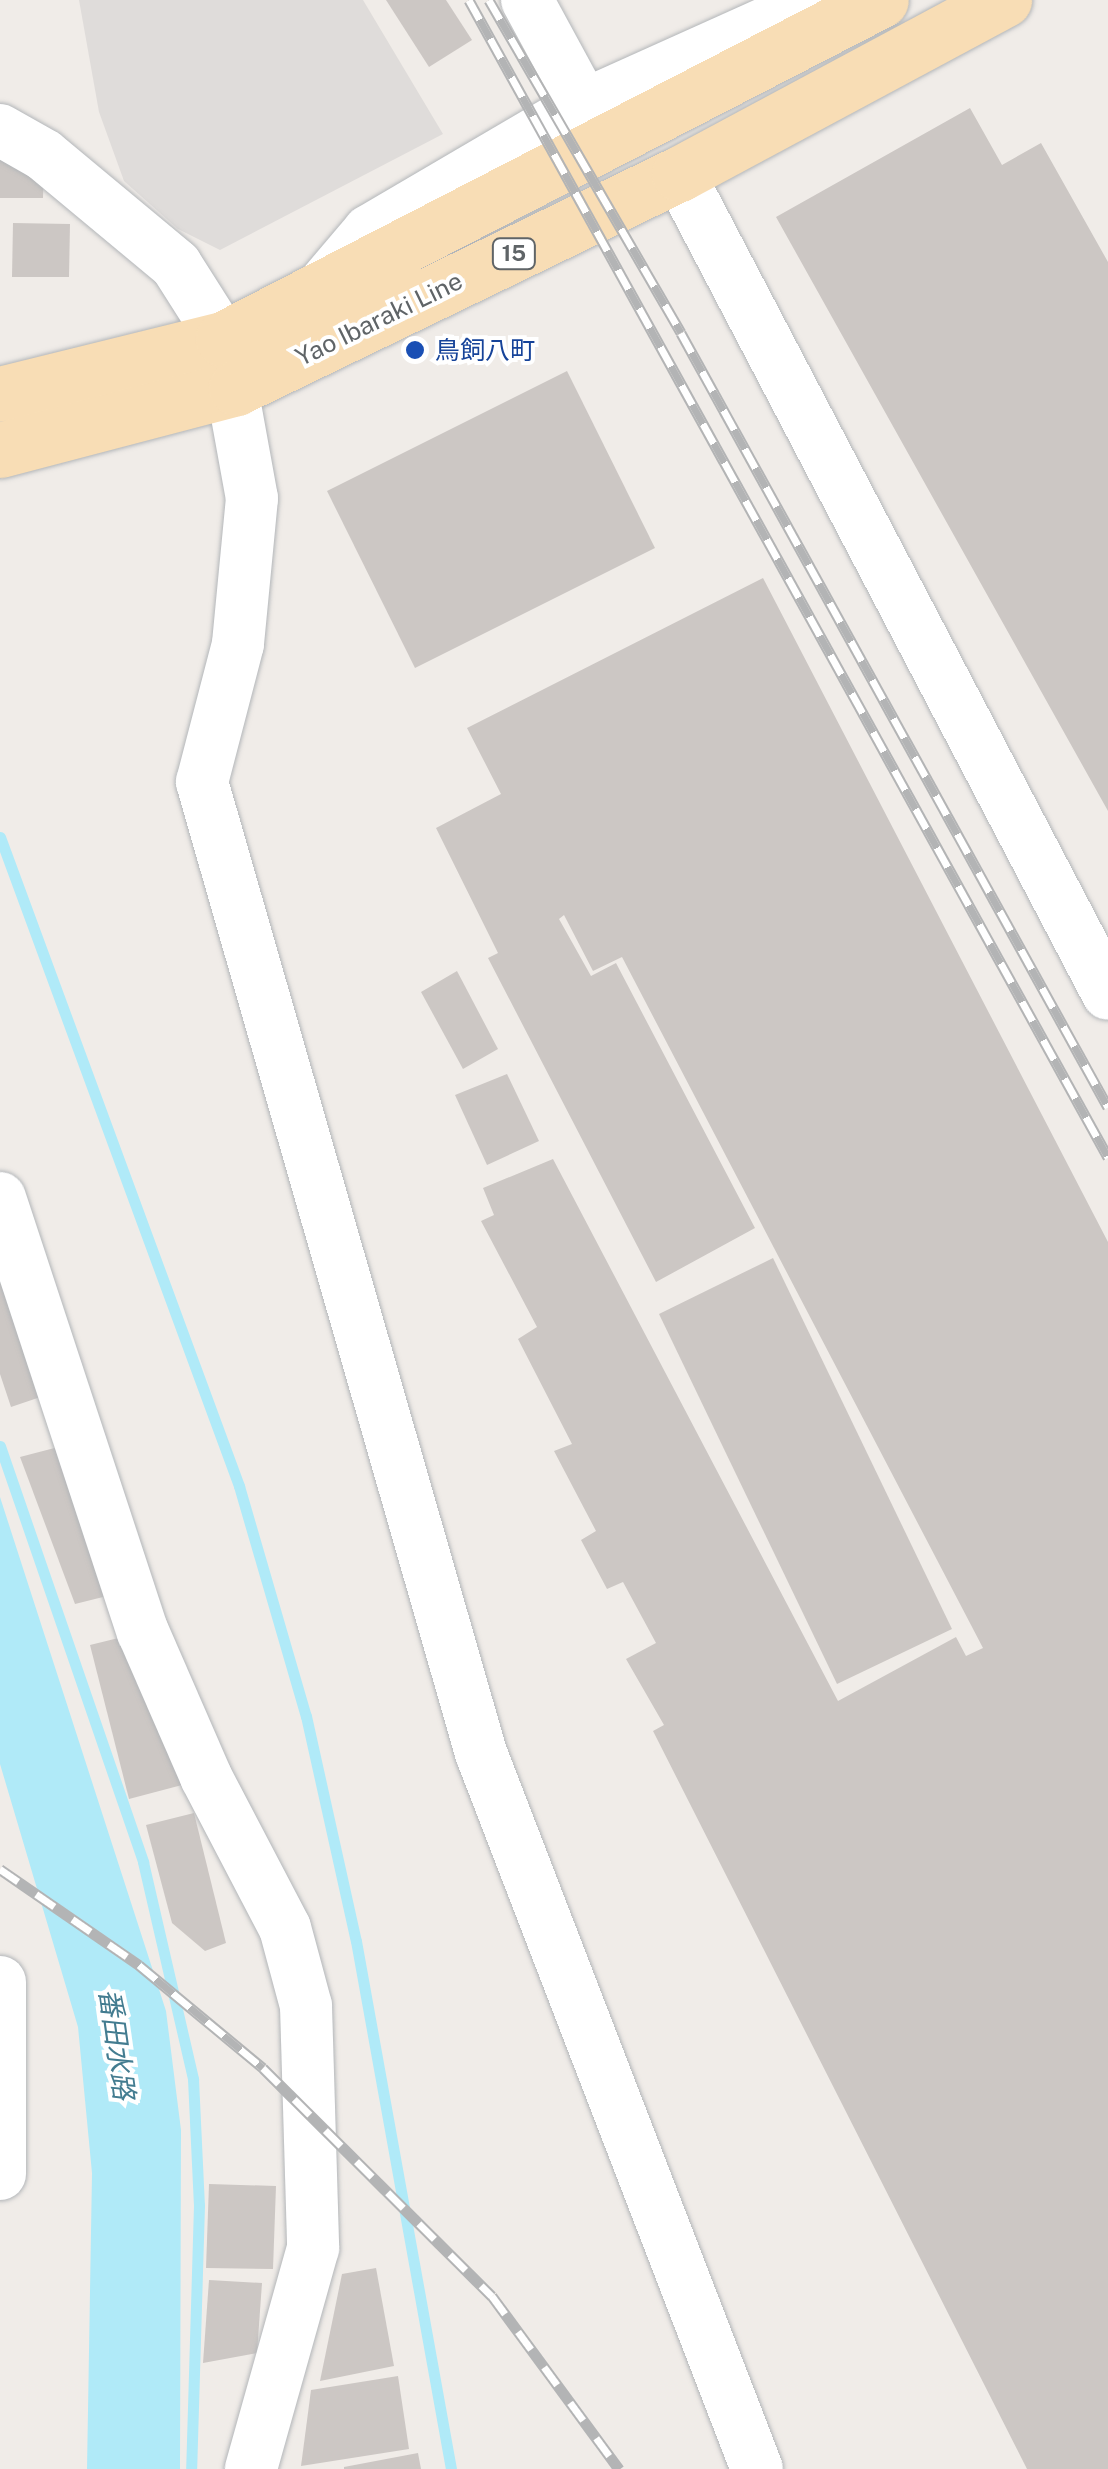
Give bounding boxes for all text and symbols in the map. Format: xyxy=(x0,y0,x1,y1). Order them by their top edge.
road number: 15 xyxy=(492,237,536,271)
street label: Yao Ibaraki Line xyxy=(291,266,467,372)
place label: 鳥飼八町 xyxy=(435,335,535,365)
marker: 鳥飼八町 xyxy=(404,339,426,361)
water label: 番田水路 xyxy=(93,1986,141,2102)

